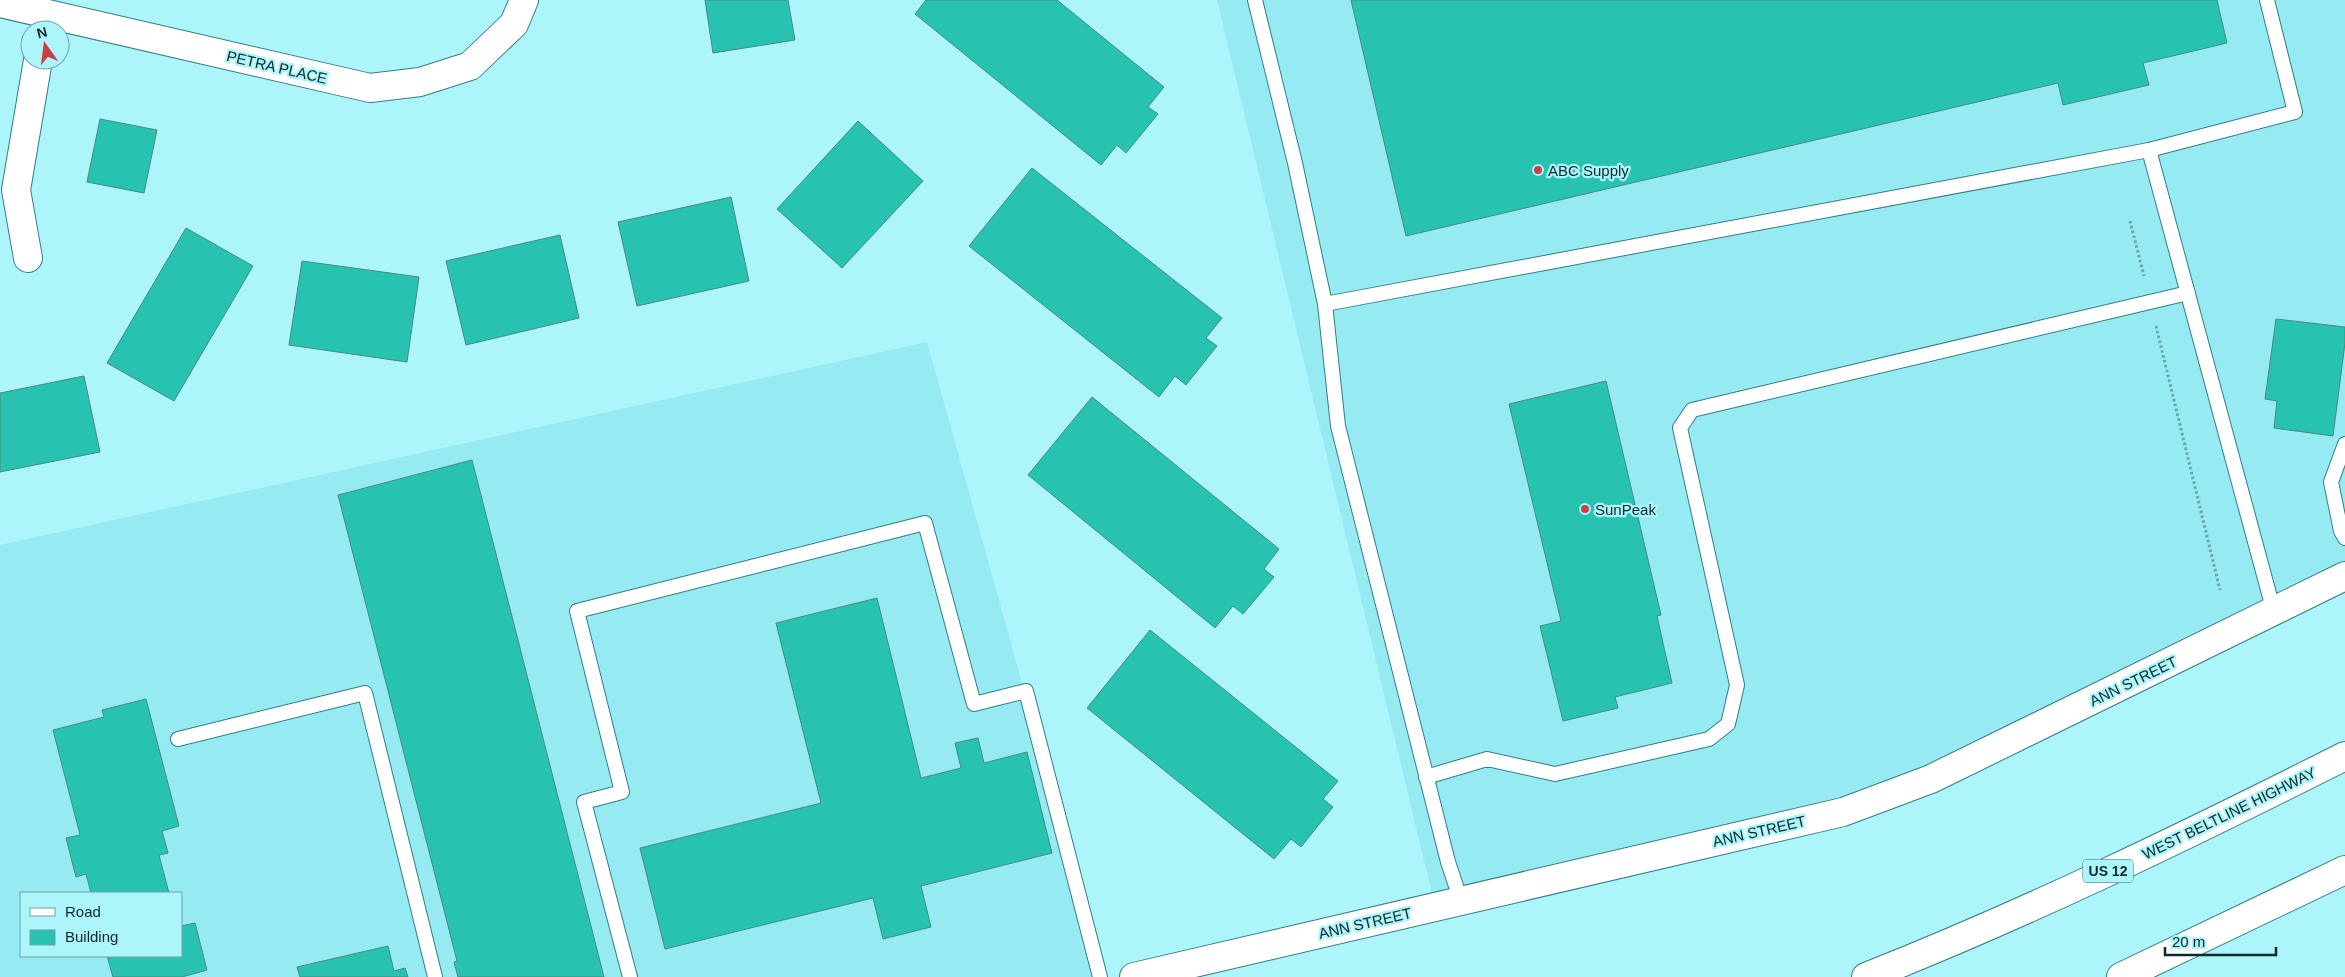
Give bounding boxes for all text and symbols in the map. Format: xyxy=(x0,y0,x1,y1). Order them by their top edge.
north arrow xyxy=(20,20,70,70)
text: N xyxy=(35,23,49,41)
street label: PETRA PLACE xyxy=(225,47,329,87)
place label: ABC Supply xyxy=(1548,162,1629,179)
marker: ABC Supply xyxy=(1532,164,1544,176)
place label: SunPeak xyxy=(1595,501,1656,518)
marker: SunPeak xyxy=(1579,503,1591,515)
street label: ANN STREET xyxy=(2087,653,2179,709)
street label: WEST BELTLINE HIGHWAY xyxy=(2139,763,2319,863)
street label: ANN STREET xyxy=(1711,812,1807,850)
road number: US 12 xyxy=(2083,859,2133,882)
legend xyxy=(20,892,182,957)
text: Road xyxy=(65,903,101,920)
street label: ANN STREET xyxy=(1317,904,1413,942)
scale bar xyxy=(2165,924,2276,956)
text: Building xyxy=(65,928,118,945)
text: 20 m xyxy=(2172,933,2205,950)

